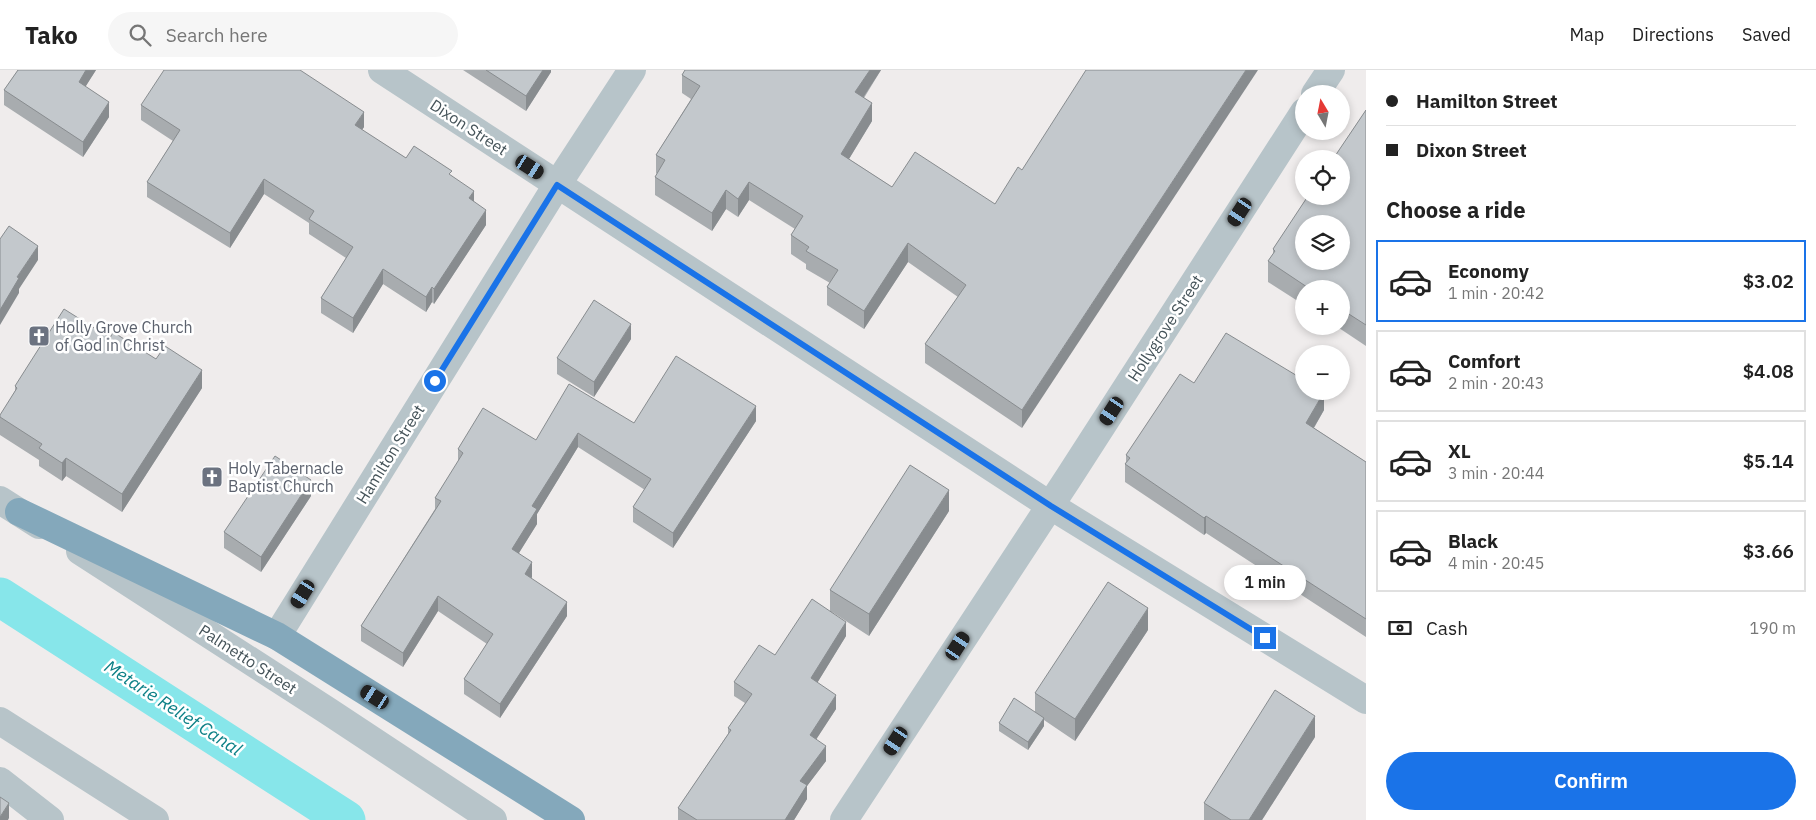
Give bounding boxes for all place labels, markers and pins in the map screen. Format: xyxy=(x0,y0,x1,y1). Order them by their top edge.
place label: Holly Grove Church of God in Christ xyxy=(55,317,193,355)
church icon: Holly Grove Church of God in Christ xyxy=(27,324,51,348)
place label: Holy Tabernacle Baptist Church xyxy=(228,458,344,496)
church icon: Holy Tabernacle Baptist Church xyxy=(200,465,224,489)

